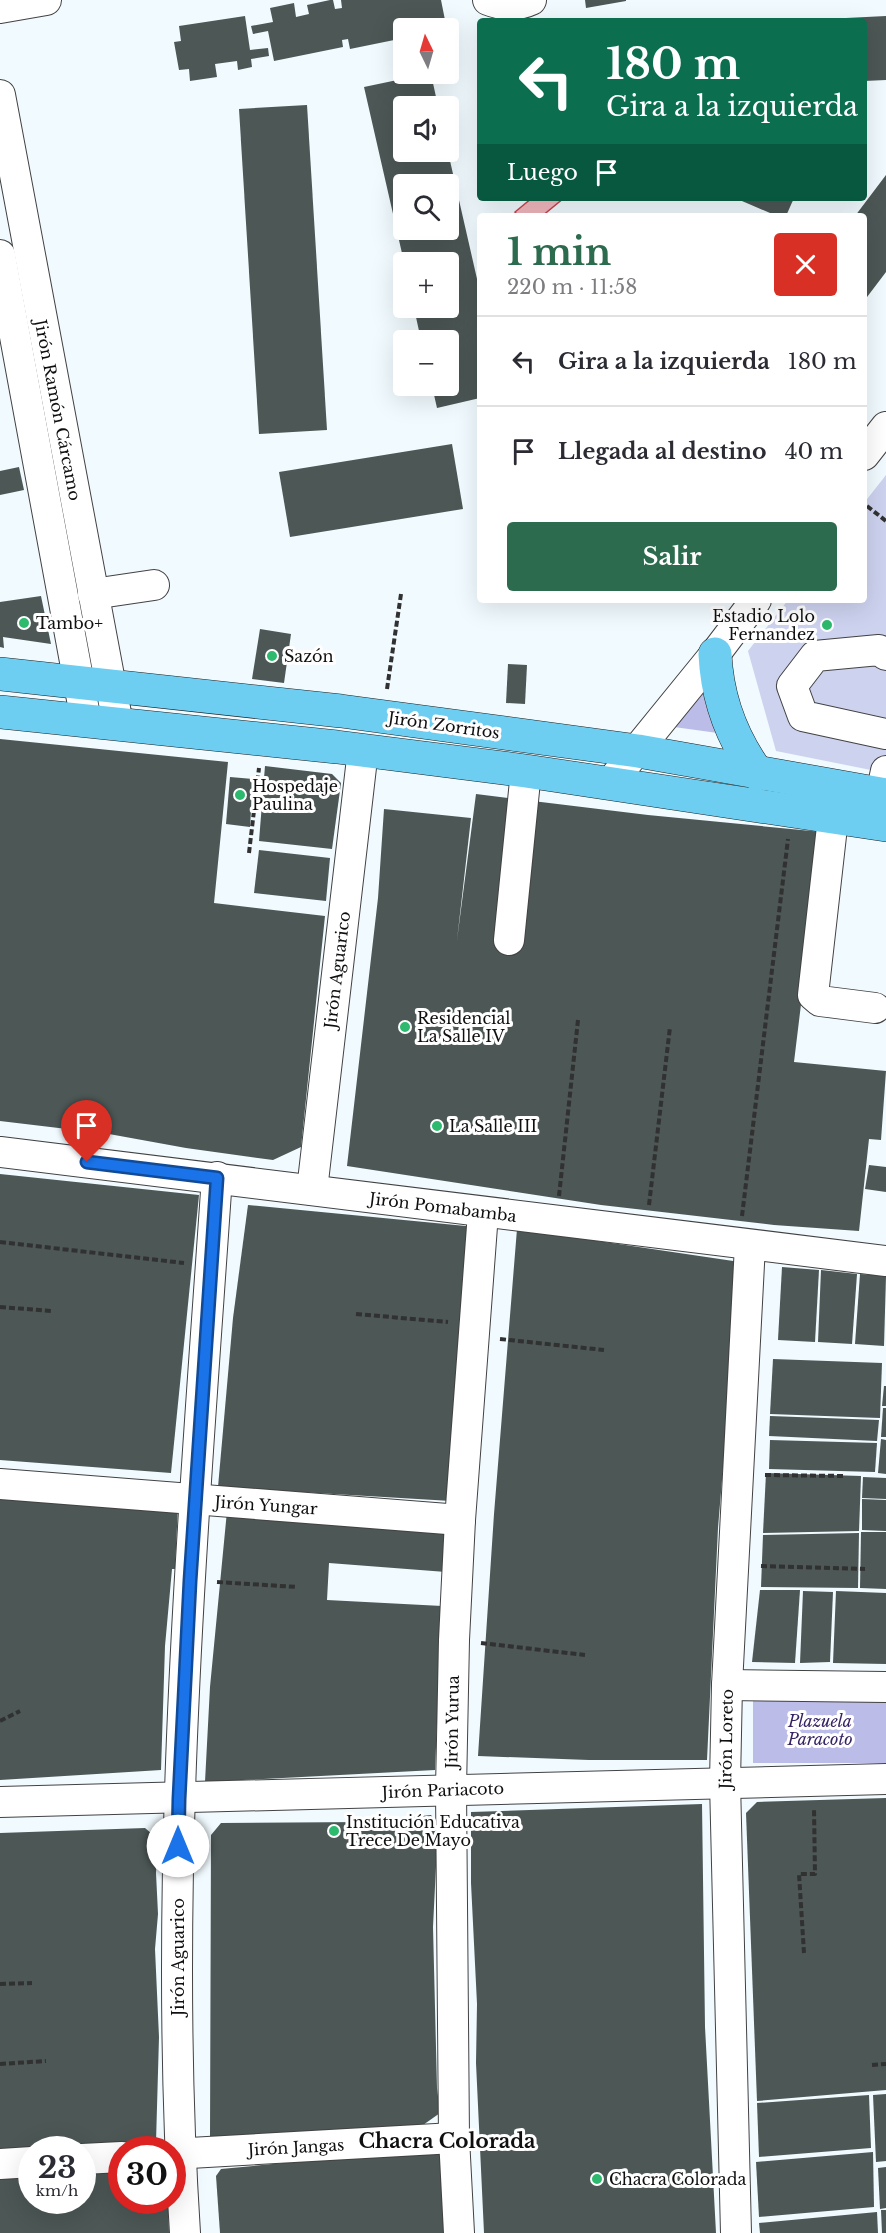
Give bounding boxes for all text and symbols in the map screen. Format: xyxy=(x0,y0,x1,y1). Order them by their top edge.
north arrow xyxy=(393,18,459,84)
map controls xyxy=(393,18,459,396)
text: 180 m xyxy=(606,38,740,90)
icon: left xyxy=(507,42,585,120)
text: Gira a la izquierda xyxy=(606,90,858,123)
button: sound xyxy=(393,96,459,162)
icon: arrive xyxy=(590,156,623,189)
text: Luego xyxy=(507,159,578,186)
button: search xyxy=(393,174,459,240)
text: 1 min xyxy=(507,230,611,275)
button: close xyxy=(774,233,837,296)
button: + xyxy=(393,252,459,318)
text: 220 m · 11:58 xyxy=(507,275,637,299)
street label: Jirón Ramón Cárcamo xyxy=(30,316,85,502)
button: − xyxy=(393,330,459,396)
icon: left xyxy=(507,345,540,378)
text: Gira a la izquierda xyxy=(558,348,770,375)
text: 180 m xyxy=(788,348,857,375)
icon: arrive xyxy=(507,435,540,468)
text: Llegada al destino xyxy=(558,438,767,465)
text: 40 m xyxy=(785,438,843,465)
button: Salir xyxy=(507,522,837,591)
place label: Estadio Lolo Fernandez xyxy=(712,606,815,644)
place label: Tambo+ xyxy=(36,613,103,633)
marker: Tambo+ xyxy=(17,616,31,630)
marker: Estadio Lolo Fernandez xyxy=(820,618,834,632)
place label: Sazón xyxy=(284,646,334,666)
marker: Sazón xyxy=(265,649,279,663)
street label: Jirón Zorritos xyxy=(385,707,501,743)
place label: Hospedaje Paulina xyxy=(252,776,338,814)
marker: Hospedaje Paulina xyxy=(233,788,247,802)
street label: Jirón Aguarico xyxy=(320,910,354,1032)
place label: Residencial La Salle IV xyxy=(417,1008,510,1046)
marker: Residencial La Salle IV xyxy=(398,1020,412,1034)
pin xyxy=(61,1100,112,1162)
icon: arrive xyxy=(70,1109,103,1142)
place label: La Salle III xyxy=(449,1116,537,1136)
marker: La Salle III xyxy=(430,1119,444,1133)
street label: Jirón Pomabamba xyxy=(366,1188,518,1226)
street label: Jirón Yungar xyxy=(212,1491,319,1519)
street label: Jirón Yurua xyxy=(441,1675,463,1771)
street label: Jirón Loreto xyxy=(715,1689,737,1791)
park label: Plazuela Paracoto xyxy=(786,1711,853,1749)
street label: Jirón Pariacoto xyxy=(380,1778,504,1802)
place label: Institución Educativa Trece De Mayo xyxy=(346,1812,520,1850)
position arrow xyxy=(146,1814,210,1878)
marker: Institución Educativa Trece De Mayo xyxy=(327,1824,341,1838)
street label: Jirón Aguarico xyxy=(168,1898,188,2018)
district label: Chacra Colorada xyxy=(358,2129,536,2153)
street label: Jirón Jangas xyxy=(245,2134,345,2160)
speed limit sign: 30 xyxy=(108,2136,186,2214)
text: 23 xyxy=(38,2149,76,2186)
place label: Chacra Colorada xyxy=(609,2169,746,2189)
marker: Chacra Colorada xyxy=(590,2172,604,2186)
text: km/h xyxy=(36,2181,78,2200)

